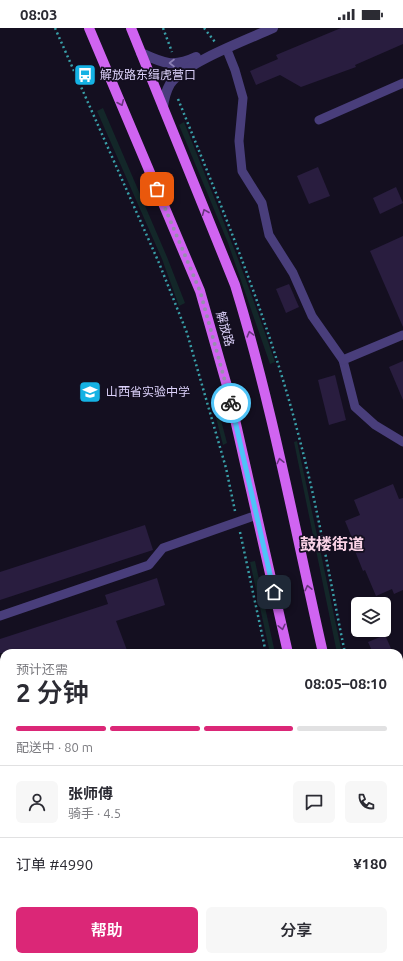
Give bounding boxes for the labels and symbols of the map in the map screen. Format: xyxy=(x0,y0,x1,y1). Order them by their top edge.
one-way arrow xyxy=(169,59,175,67)
bus stop icon: 解放路东缉虎营口 xyxy=(72,62,98,88)
place label: 解放路东缉虎营口 xyxy=(100,68,196,81)
one-way arrow xyxy=(116,99,124,106)
pin xyxy=(140,172,174,206)
one-way arrow xyxy=(202,209,210,216)
street label: 解放路 xyxy=(214,310,237,348)
one-way arrow xyxy=(246,331,255,338)
school or university icon: 山西省实验中学 xyxy=(77,379,103,405)
courier xyxy=(211,383,251,423)
place label: 山西省实验中学 xyxy=(106,385,190,398)
one-way arrow xyxy=(276,458,285,465)
district label: 鼓楼街道 xyxy=(300,535,364,553)
pin xyxy=(257,575,291,609)
one-way arrow xyxy=(305,584,313,591)
one-way arrow xyxy=(278,623,286,630)

